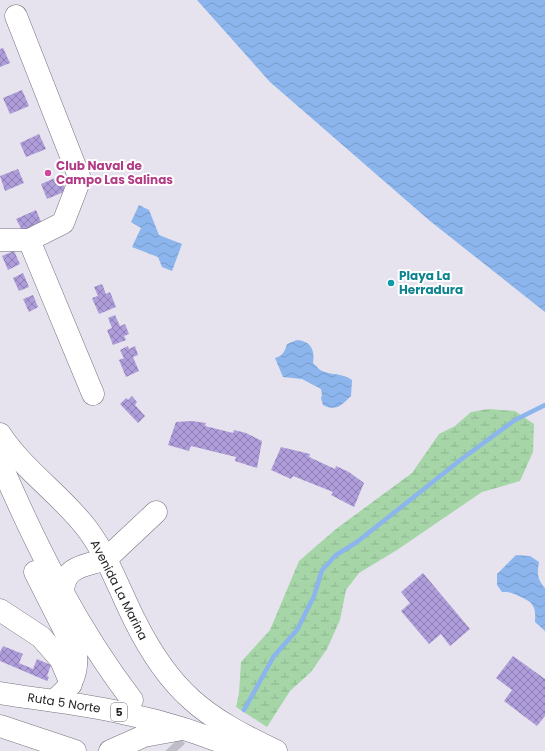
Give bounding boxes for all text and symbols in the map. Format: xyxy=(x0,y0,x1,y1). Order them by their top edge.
place label: Club Naval de Campo Las Salinas xyxy=(56,157,173,188)
marker: Club Naval de Campo Las Salinas xyxy=(43,168,53,178)
place label: Playa La Herradura xyxy=(399,267,463,298)
marker: Playa La Herradura xyxy=(386,278,396,288)
street label: Avenida La Marina xyxy=(87,537,152,643)
street label: Ruta 5 Norte xyxy=(26,688,102,717)
road number: 5 xyxy=(111,703,127,721)

